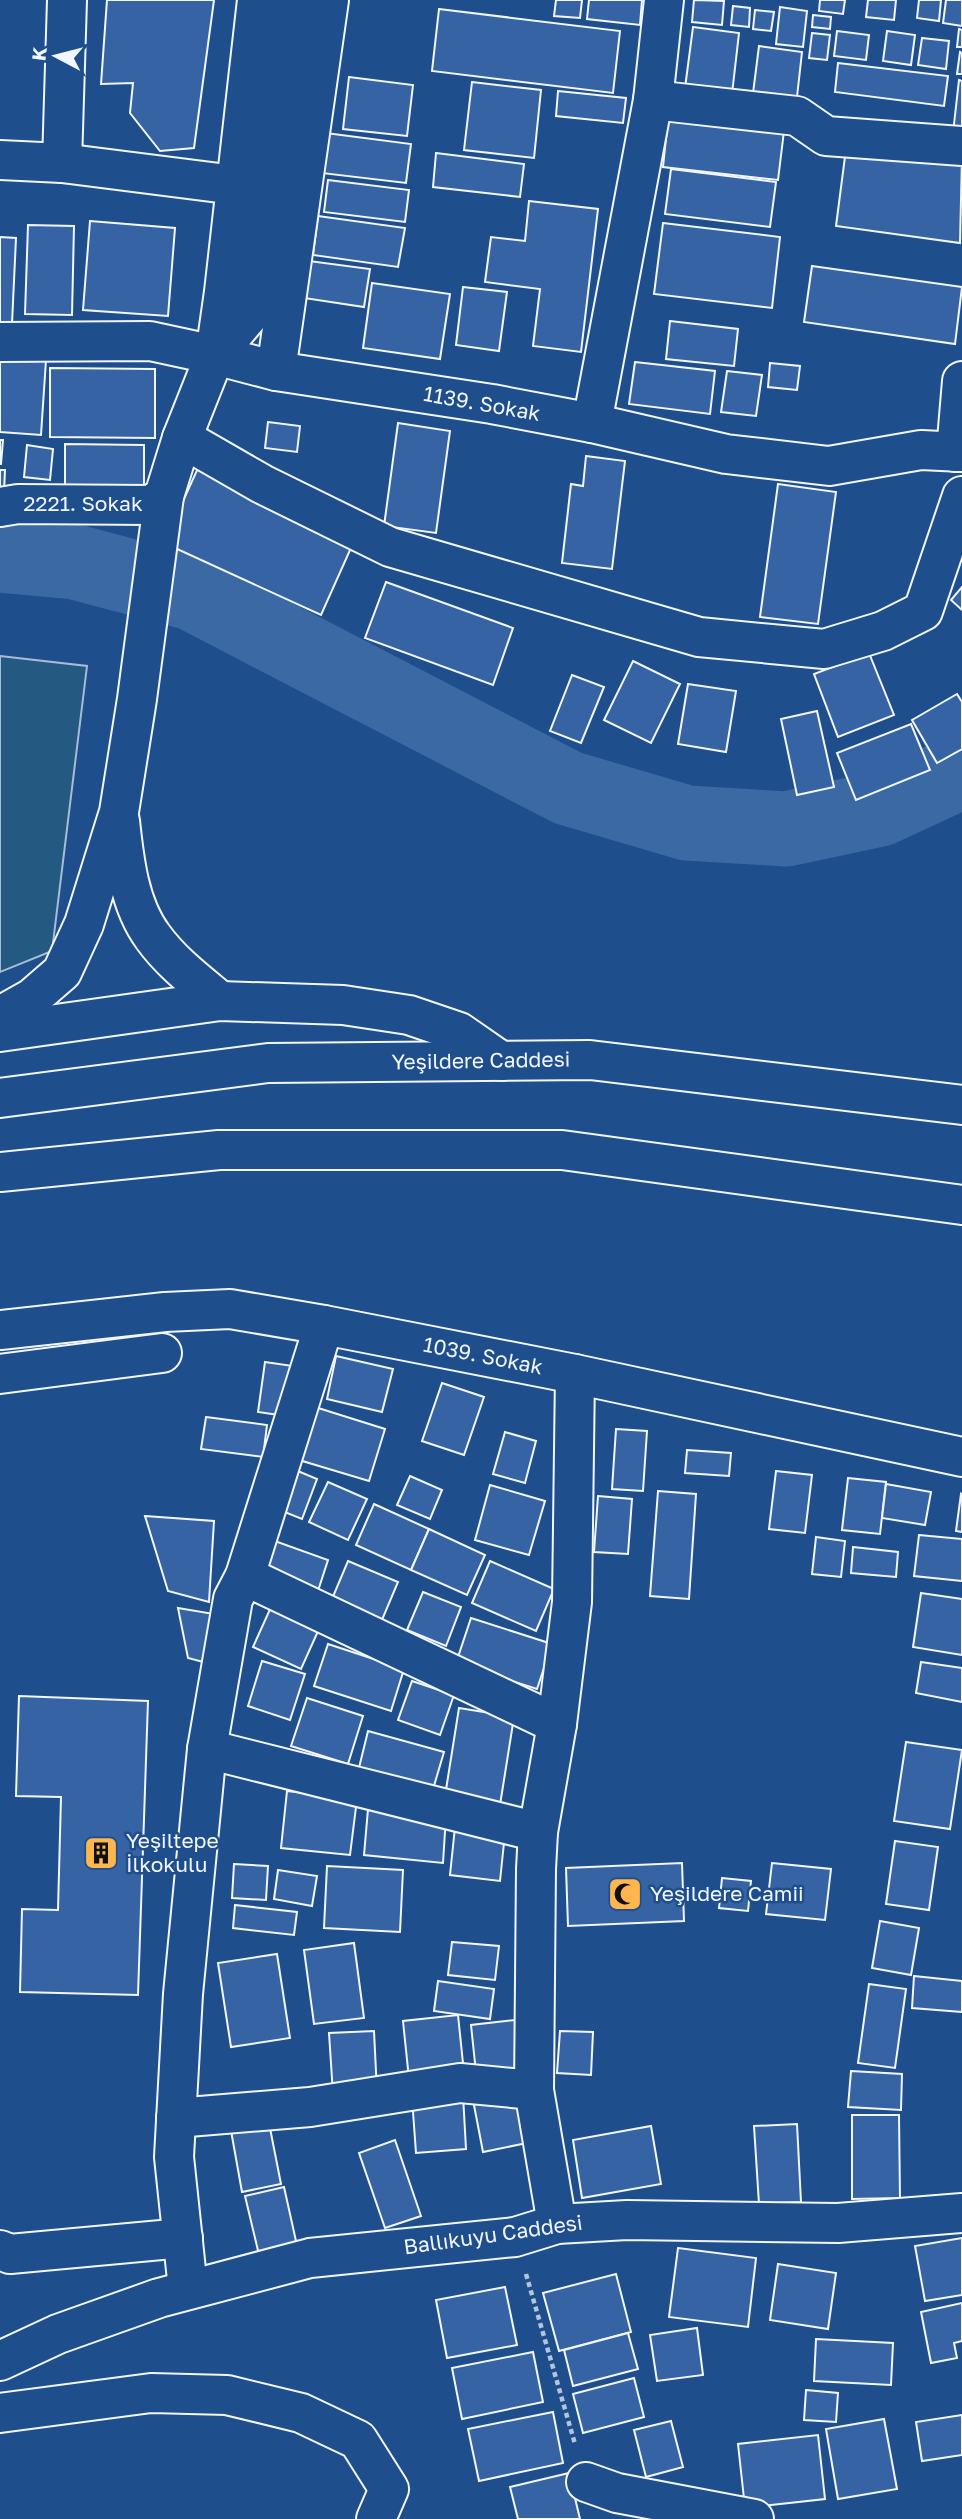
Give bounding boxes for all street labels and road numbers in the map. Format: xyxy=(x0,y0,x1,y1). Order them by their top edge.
street label: 1139. Sokak xyxy=(422,380,543,426)
street label: 2221. Sokak xyxy=(23,490,143,516)
street label: Yeşildere Caddesi xyxy=(391,1045,571,1075)
street label: 1039. Sokak xyxy=(421,1331,545,1379)
street label: Ballıkuyu Caddesi xyxy=(402,2209,584,2259)

